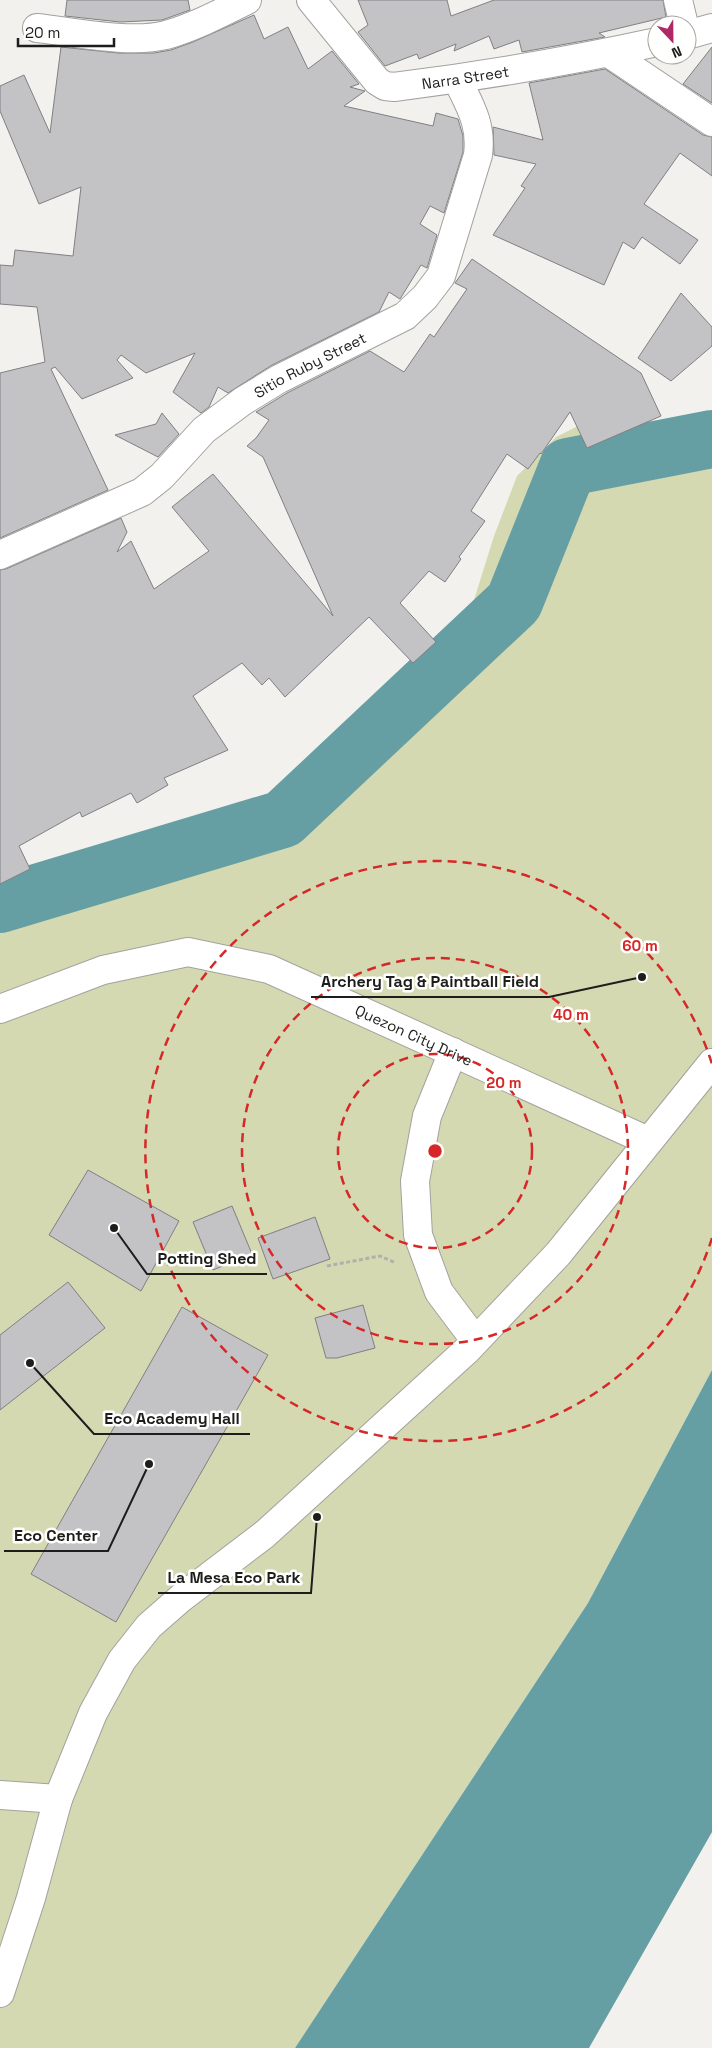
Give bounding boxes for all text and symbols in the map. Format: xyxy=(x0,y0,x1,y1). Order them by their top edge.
scale bar xyxy=(18,15,114,47)
north arrow xyxy=(647,15,697,65)
text: 20 m xyxy=(25,23,60,42)
text: N xyxy=(669,42,685,62)
street label: Narra Street xyxy=(420,61,510,93)
street label: Sitio Ruby Street xyxy=(250,328,369,402)
text: 60 m xyxy=(622,936,658,955)
callout: Archery Tag & Paintball Field xyxy=(311,966,549,997)
text: Archery Tag & Paintball Field xyxy=(321,971,539,992)
street label: Quezon City Drive xyxy=(352,1000,476,1070)
text: 40 m xyxy=(553,1005,589,1024)
text: 20 m xyxy=(486,1073,522,1092)
centre of rings xyxy=(426,1142,444,1160)
callout: Potting Shed xyxy=(147,1243,267,1274)
text: Potting Shed xyxy=(157,1248,257,1269)
callout: Eco Academy Hall xyxy=(94,1403,250,1434)
text: Eco Academy Hall xyxy=(104,1408,240,1429)
callout: Eco Center xyxy=(4,1520,108,1551)
text: Eco Center xyxy=(14,1525,98,1546)
callout: La Mesa Eco Park xyxy=(158,1562,311,1593)
text: La Mesa Eco Park xyxy=(167,1567,301,1588)

